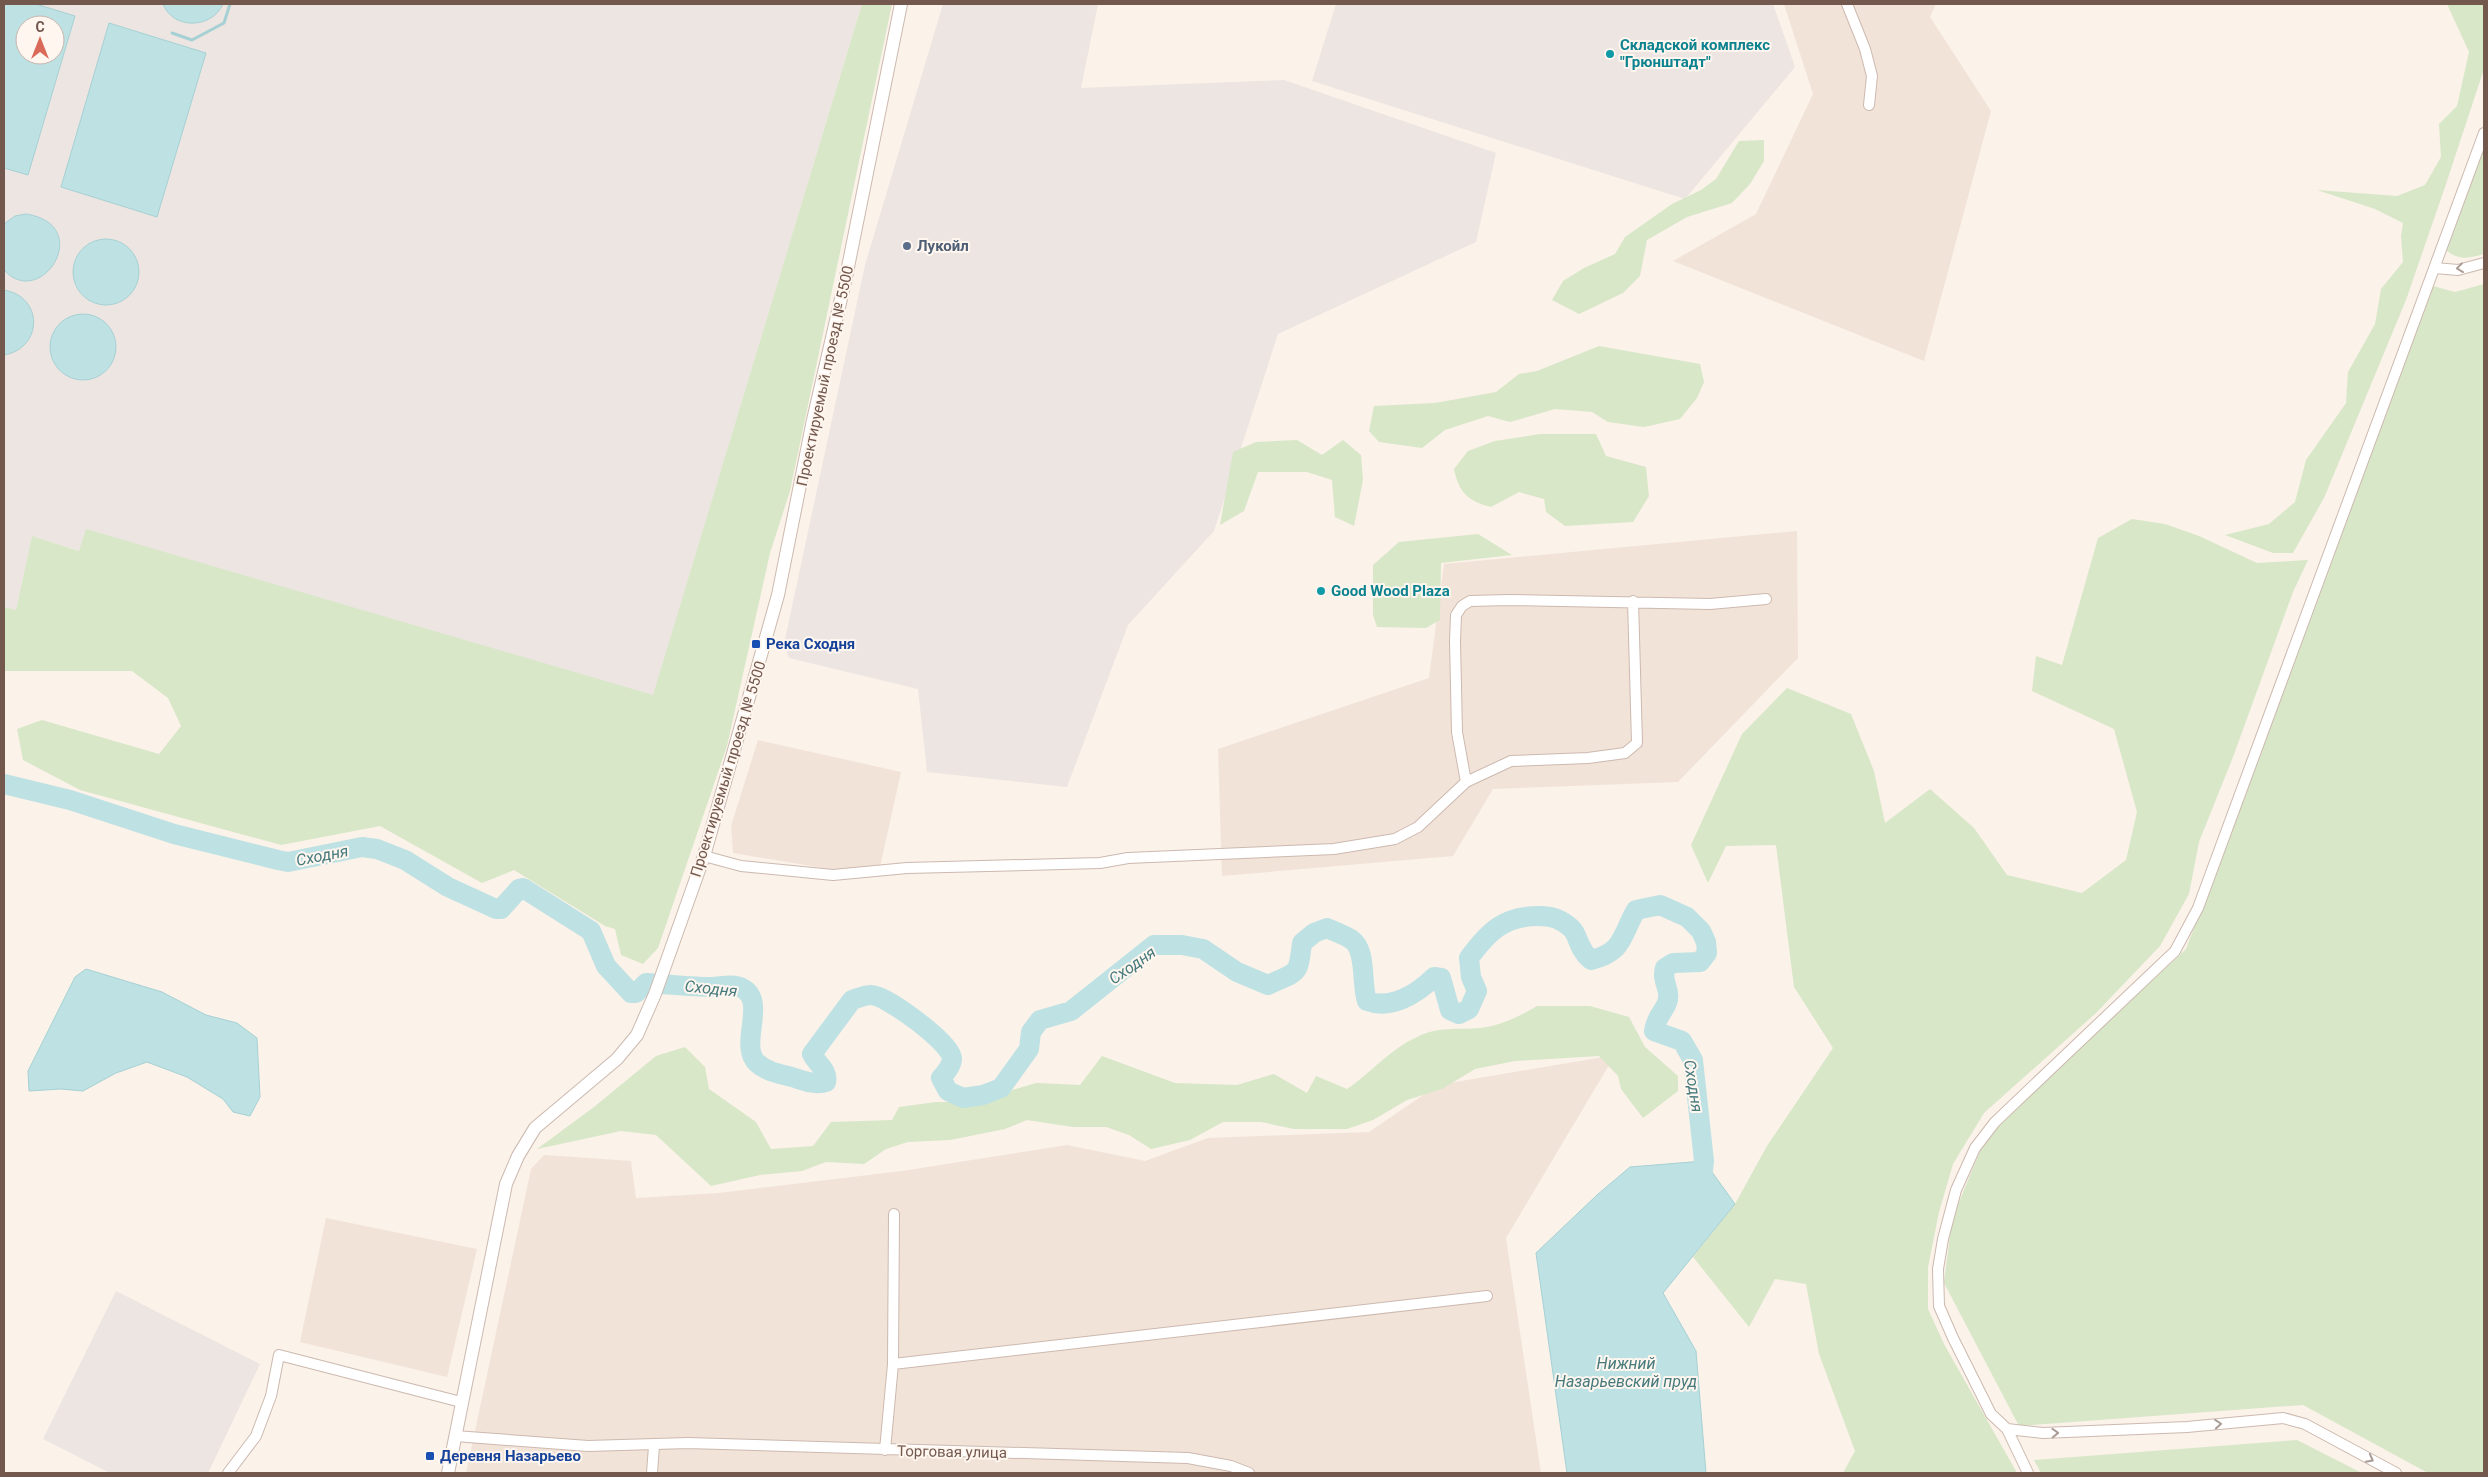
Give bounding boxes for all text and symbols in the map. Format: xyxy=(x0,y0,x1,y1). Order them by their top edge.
north arrow xyxy=(15,15,65,65)
text: С xyxy=(35,19,45,35)
place label: Складской комплекс "Грюнштадт" xyxy=(1620,36,1770,71)
marker: Складской комплекс "Грюнштадт" xyxy=(1604,48,1616,60)
place label: Лукойл xyxy=(917,237,969,255)
marker: Лукойл xyxy=(901,240,913,252)
one-way arrow xyxy=(2455,262,2463,273)
street label: Проектируемый проезд № 5500 xyxy=(793,264,857,488)
place label: Good Wood Plaza xyxy=(1331,582,1450,600)
marker: Good Wood Plaza xyxy=(1315,585,1327,597)
place label: Река Сходня xyxy=(766,635,855,653)
marker: Река Сходня xyxy=(750,638,762,650)
street label: Проектируемый проезд № 5500 xyxy=(687,659,769,879)
water label: Сходня xyxy=(294,841,350,870)
water label: Сходня xyxy=(1105,942,1159,988)
water label: Сходня xyxy=(684,976,738,1001)
water label: Сходня xyxy=(1680,1059,1707,1114)
water label: Нижний Назарьевский пруд xyxy=(1555,1354,1697,1391)
one-way arrow xyxy=(2214,1419,2222,1430)
one-way arrow xyxy=(2052,1427,2060,1438)
street label: Торговая улица xyxy=(897,1442,1007,1462)
place label: Деревня Назарьево xyxy=(440,1447,581,1465)
marker: Деревня Назарьево xyxy=(424,1450,436,1462)
one-way arrow xyxy=(2365,1453,2374,1463)

